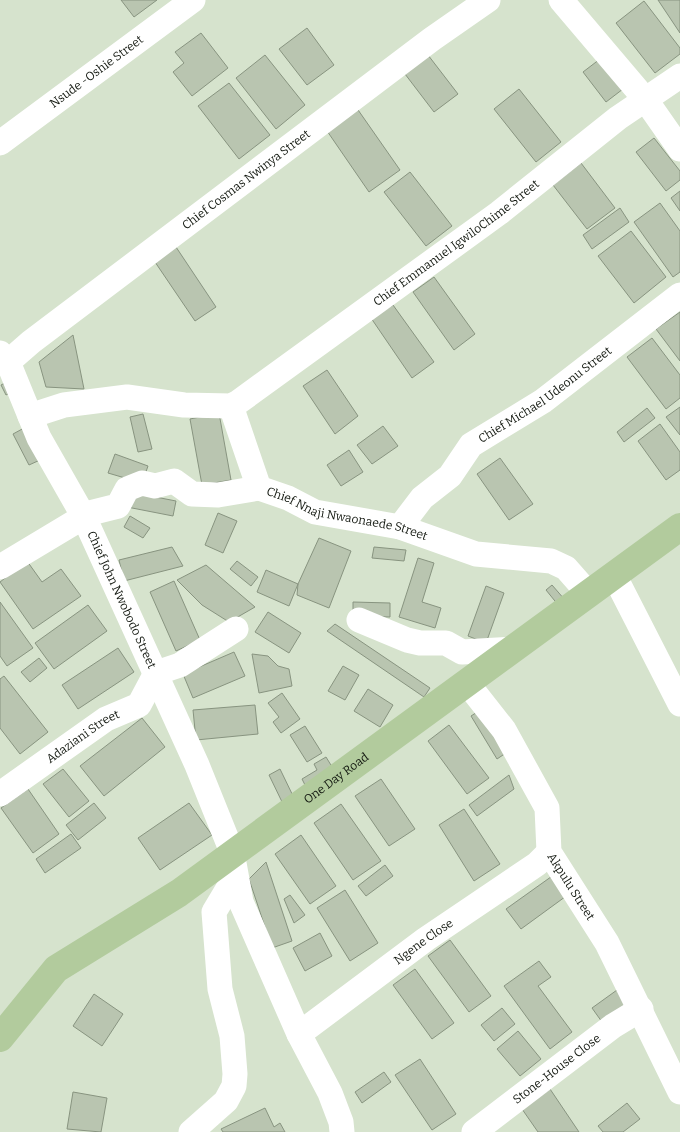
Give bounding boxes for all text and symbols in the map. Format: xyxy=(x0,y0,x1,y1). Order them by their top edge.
street label: Nsude -Oshie Street xyxy=(47,32,146,111)
street label: Chief Cosmas Nwinya Street xyxy=(179,126,313,232)
street label: Chief Emmanuel IgwiloChime Street xyxy=(371,176,542,309)
street label: Chief Michael Udeonu Street xyxy=(476,343,615,446)
street label: Chief Nnaji Nwaonaede Street xyxy=(265,484,430,543)
street label: Chief John Nwobodo Street xyxy=(84,529,159,671)
street label: Adaziani Street xyxy=(44,707,122,766)
street label: One Day Road xyxy=(301,750,371,807)
street label: Akpulu Street xyxy=(545,850,598,923)
street label: Ngene Close xyxy=(391,916,456,967)
street label: Stone-House Close xyxy=(510,1031,603,1107)

